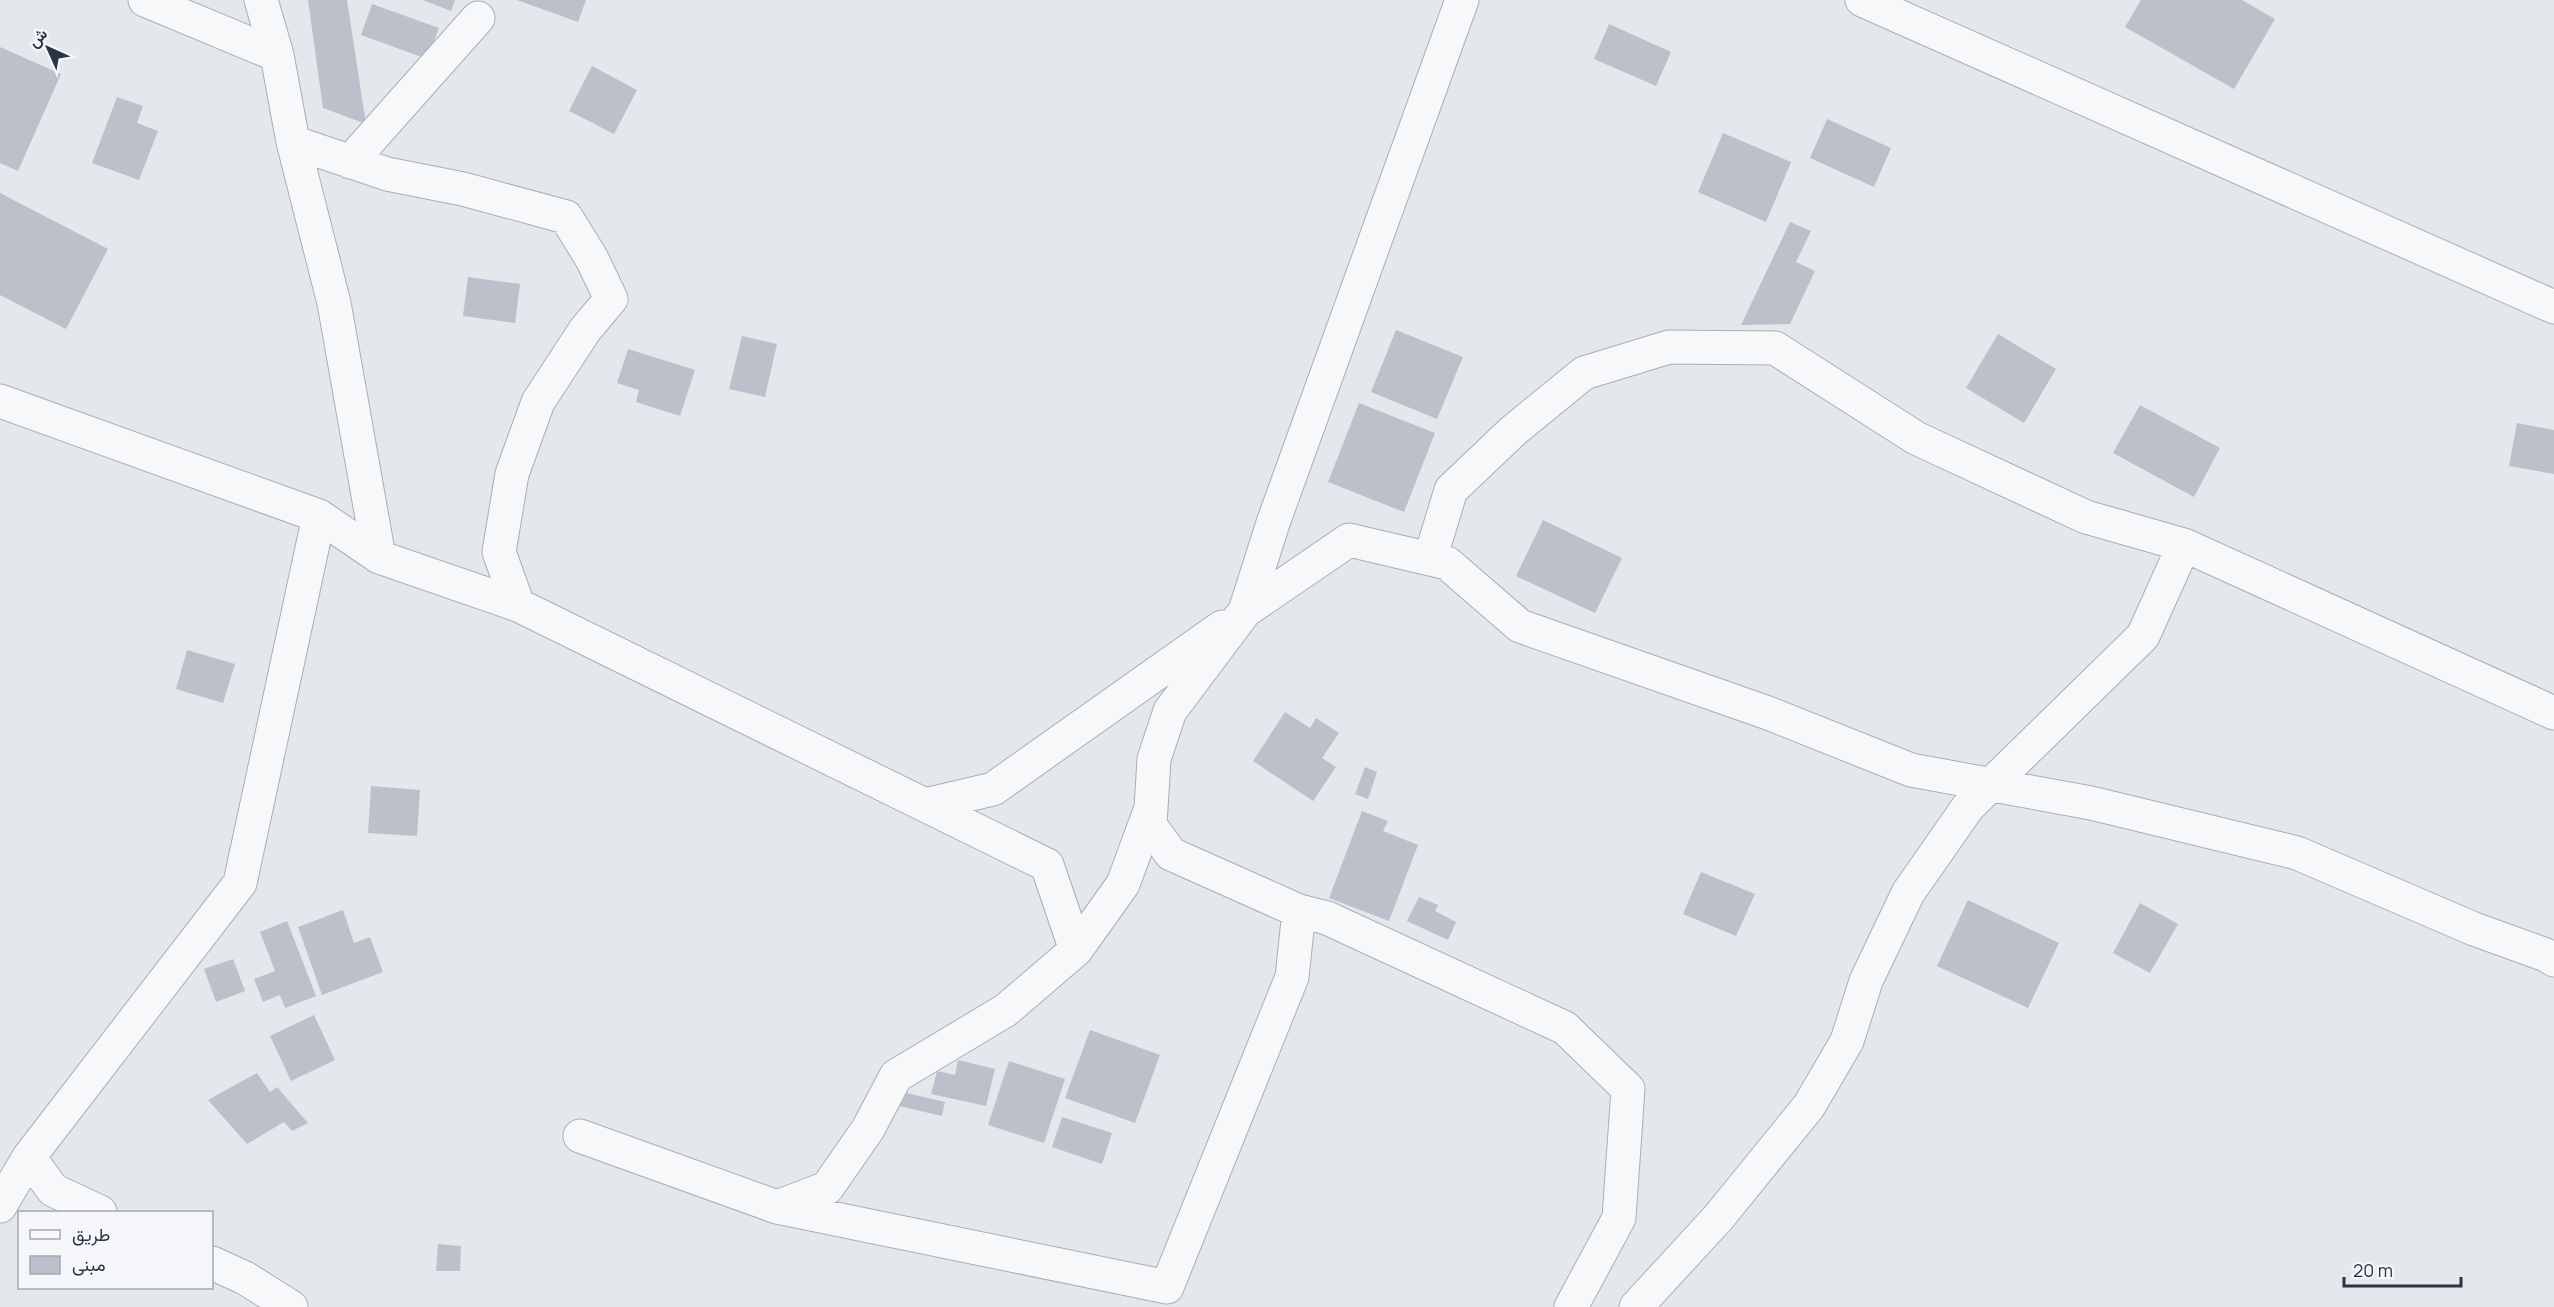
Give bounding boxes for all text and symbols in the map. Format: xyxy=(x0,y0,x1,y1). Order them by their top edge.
north arrow xyxy=(18,18,78,78)
text: ش xyxy=(23,23,52,52)
legend xyxy=(18,1211,213,1289)
text: طريق xyxy=(72,1222,110,1246)
scale bar xyxy=(2344,1250,2461,1288)
text: مبنى xyxy=(72,1252,106,1276)
text: 20 m xyxy=(2353,1258,2393,1282)

